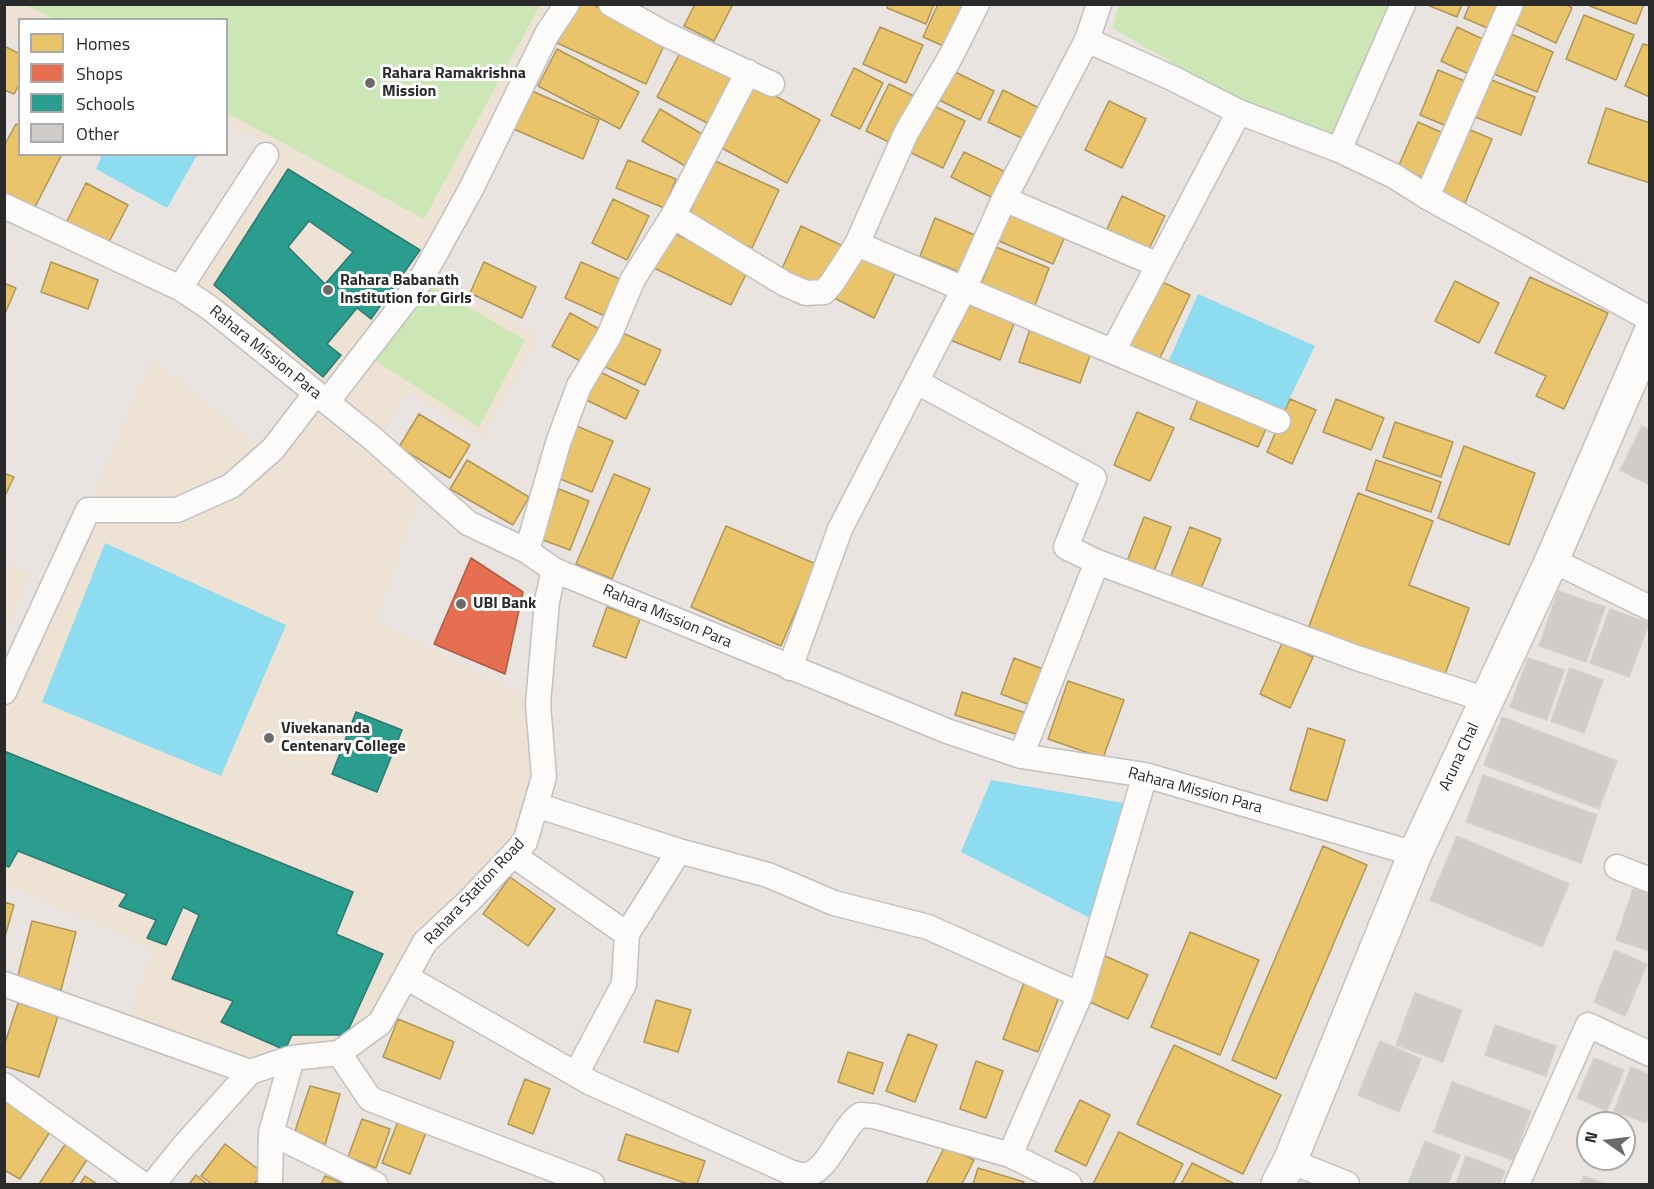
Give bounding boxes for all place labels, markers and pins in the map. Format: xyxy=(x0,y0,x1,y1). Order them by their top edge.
place label: Rahara Ramakrishna Mission xyxy=(382,64,526,102)
marker: Rahara Ramakrishna Mission xyxy=(363,76,377,90)
place label: Rahara Babanath Institution for Girls xyxy=(340,271,472,309)
marker: Rahara Babanath Institution for Girls xyxy=(321,283,335,297)
place label: UBI Bank xyxy=(473,594,536,614)
marker: UBI Bank xyxy=(454,597,468,611)
place label: Vivekananda Centenary College xyxy=(281,719,406,757)
marker: Vivekananda Centenary College xyxy=(262,731,276,745)

